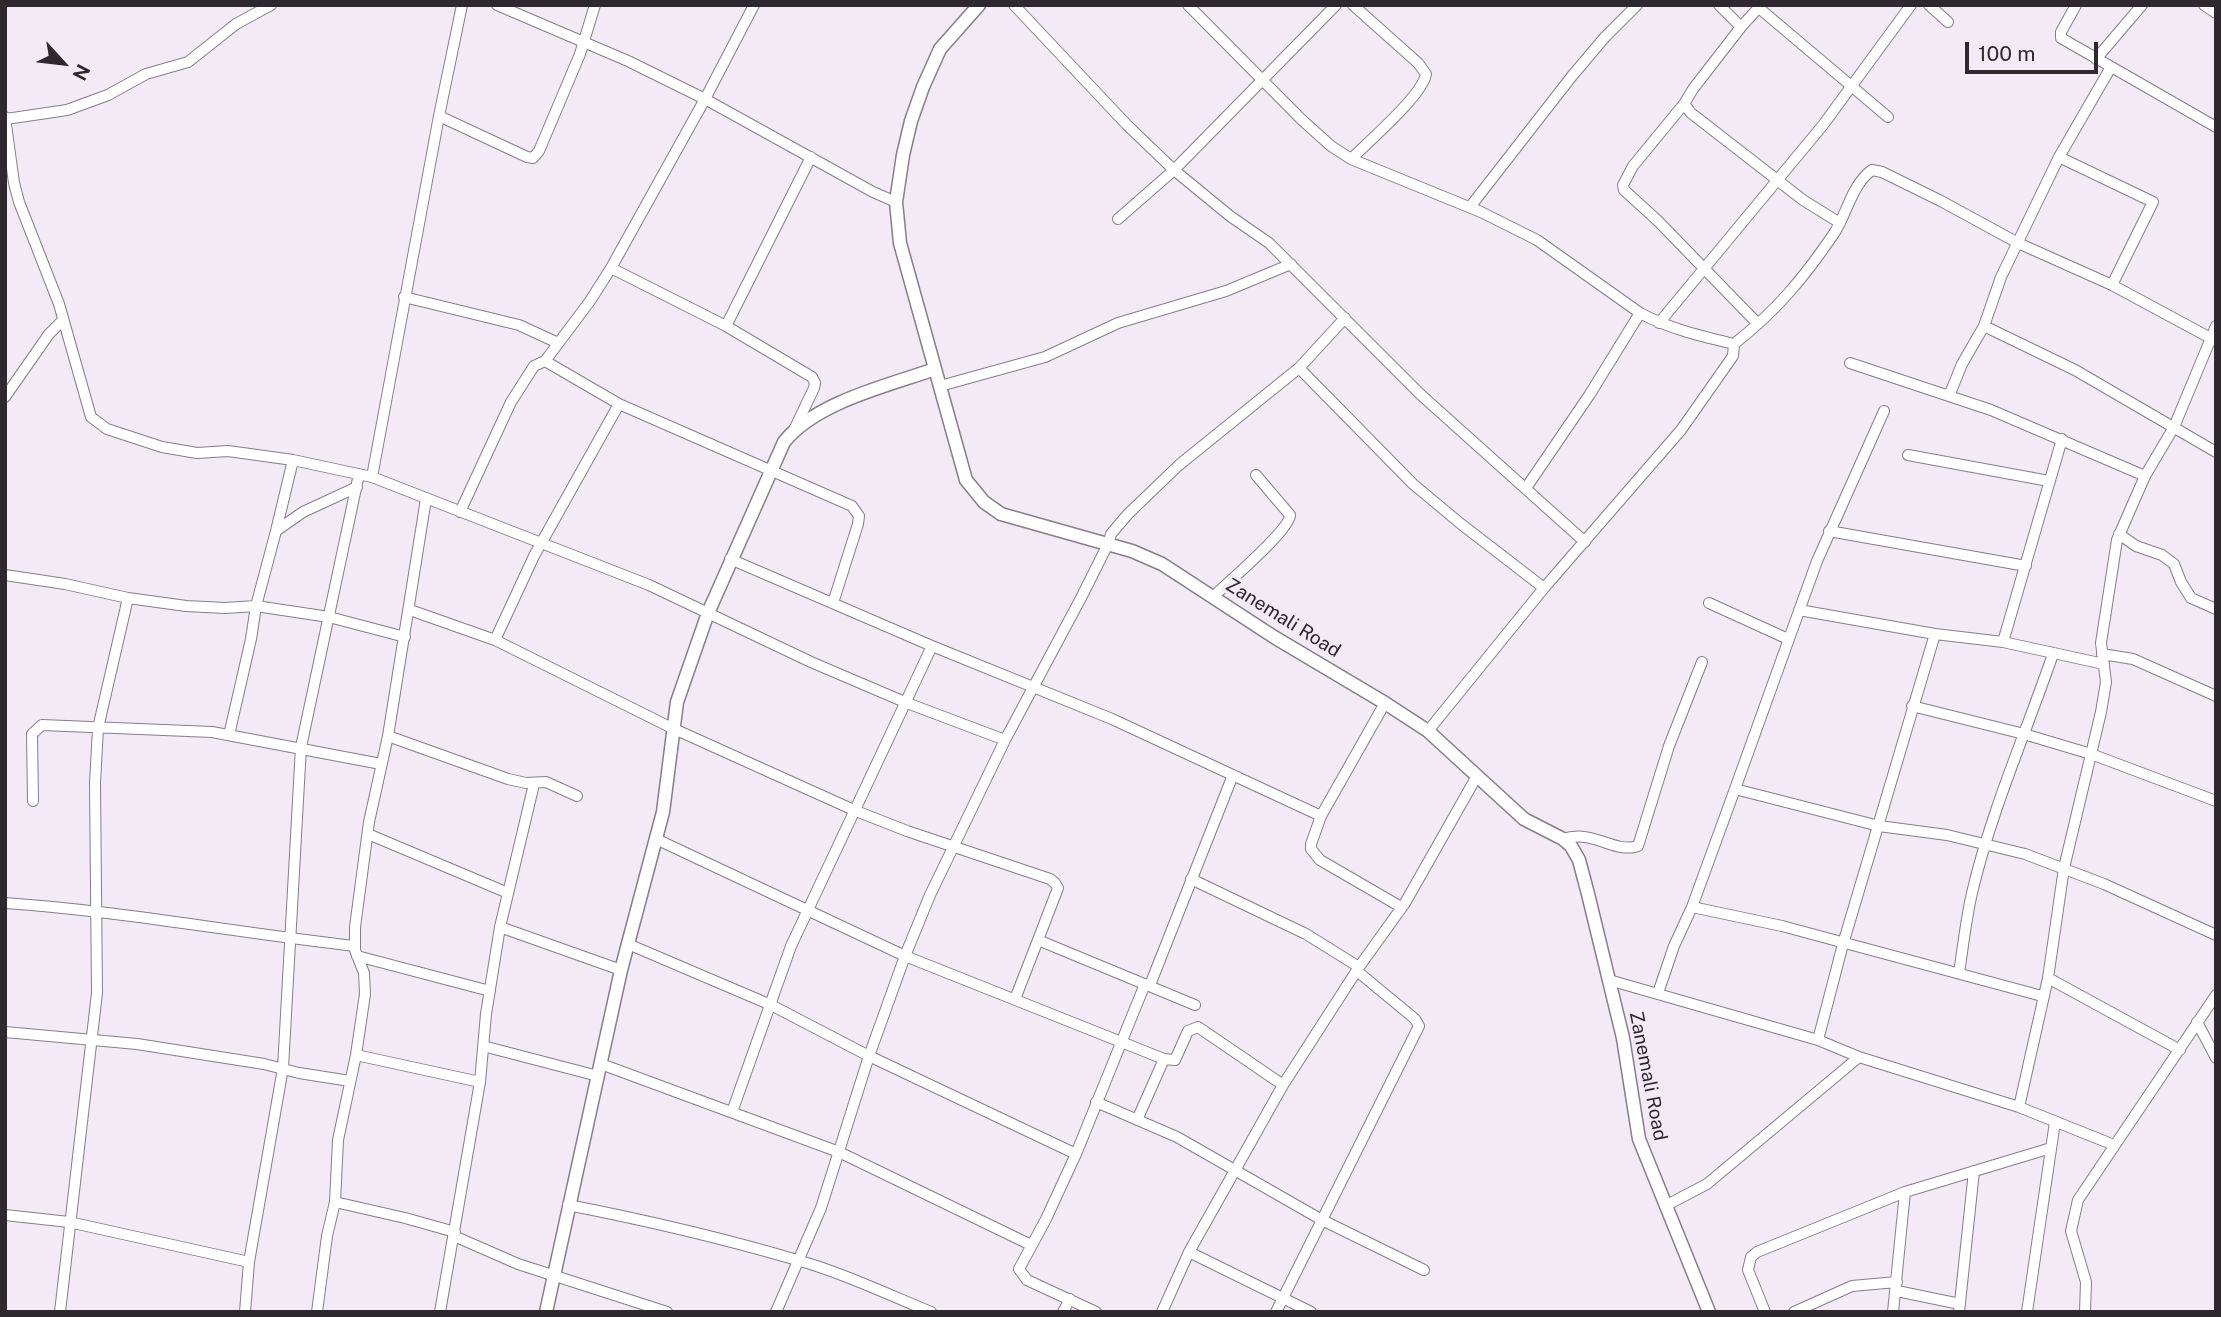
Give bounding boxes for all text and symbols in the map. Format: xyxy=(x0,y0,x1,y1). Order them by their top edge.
north arrow xyxy=(28,28,98,98)
scale bar xyxy=(1969,28,2102,72)
text: 100 m xyxy=(1978,41,2035,66)
text: N xyxy=(69,61,95,84)
street label: Zanemali Road xyxy=(1221,574,1345,662)
street label: Zanemali Road xyxy=(1624,1009,1672,1143)

